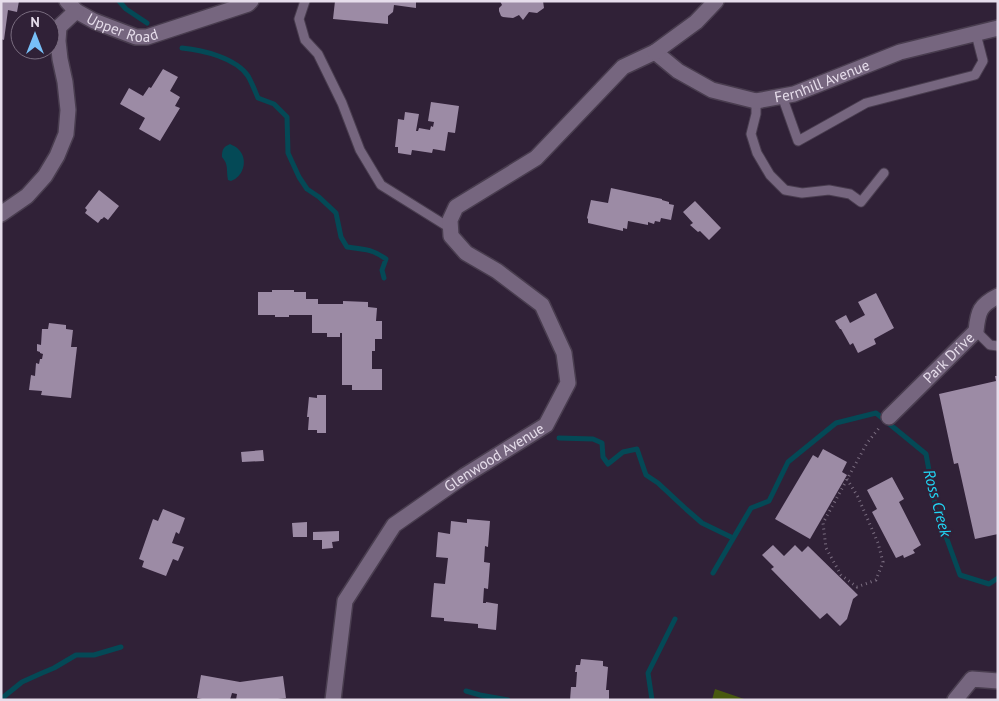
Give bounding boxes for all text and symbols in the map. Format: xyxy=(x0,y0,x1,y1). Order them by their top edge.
street label: Upper Road xyxy=(83,9,161,46)
north arrow xyxy=(10,10,60,60)
text: N xyxy=(30,13,40,31)
street label: Fernhill Avenue xyxy=(773,55,872,106)
street label: Park Drive xyxy=(919,328,978,387)
street label: Glenwood Avenue xyxy=(440,418,548,496)
water label: Ross Creek xyxy=(919,467,957,540)

